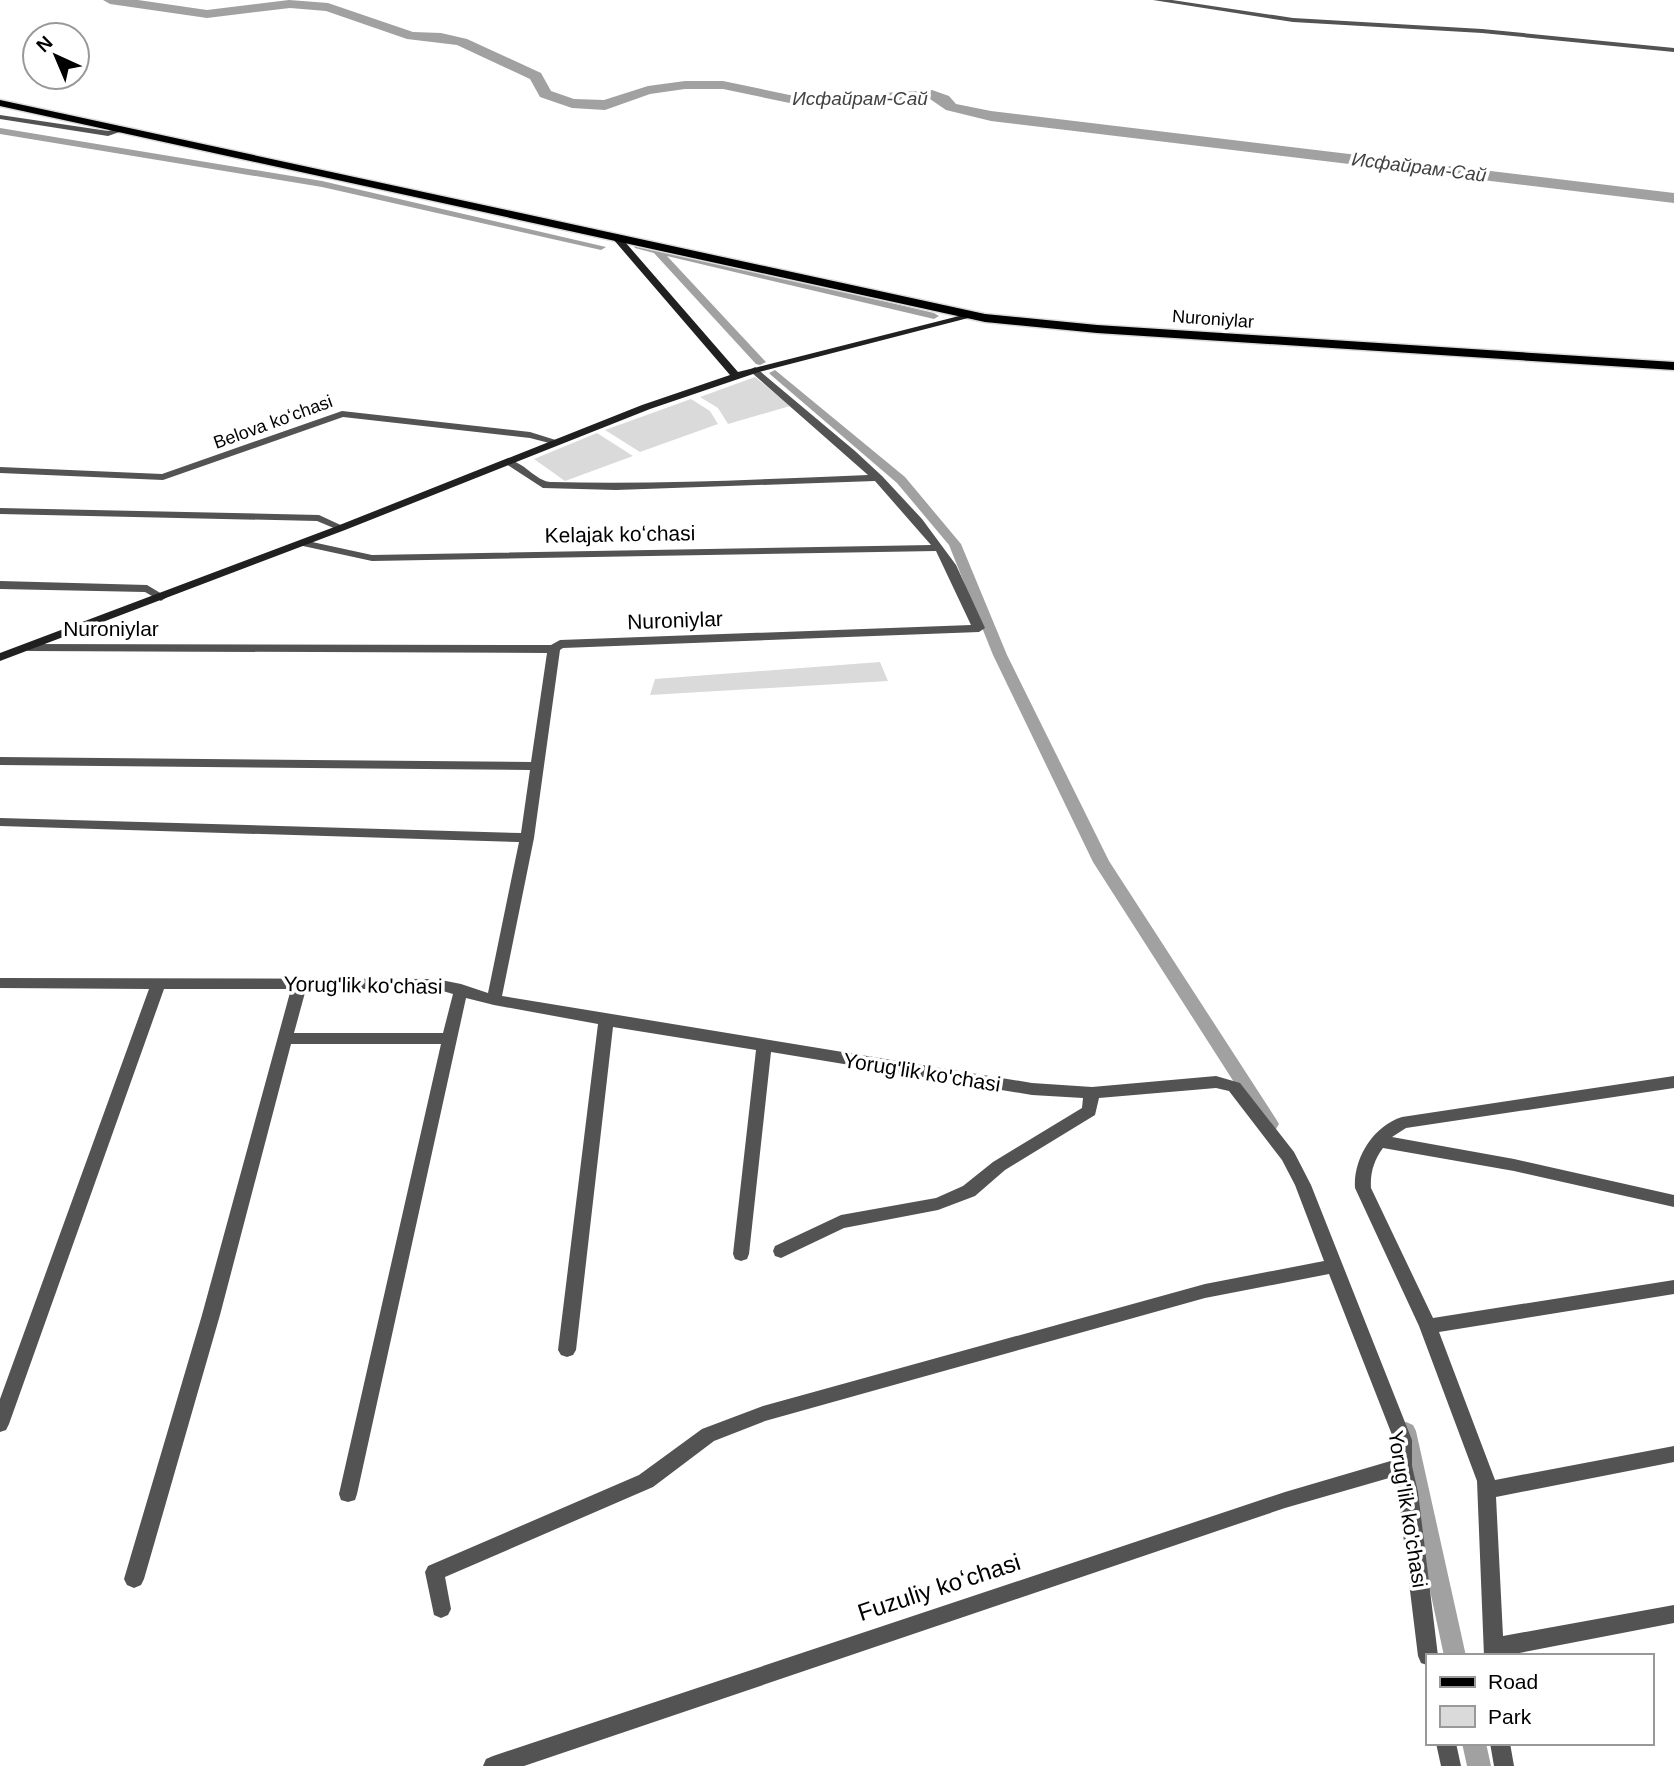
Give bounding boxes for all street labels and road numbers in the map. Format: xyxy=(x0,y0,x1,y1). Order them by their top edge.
street label: Nuroniylar xyxy=(1171,306,1255,332)
street label: Belova koʻchasi xyxy=(211,391,335,453)
street label: Kelajak koʻchasi xyxy=(545,521,695,547)
street label: Nuroniylar xyxy=(627,607,723,633)
street label: Nuroniylar xyxy=(63,617,159,640)
street label: Yorug'lik ko'chasi xyxy=(283,972,443,998)
street label: Yorug'lik ko'chasi xyxy=(842,1048,1002,1096)
street label: Yorug'lik ko'chasi xyxy=(1384,1429,1432,1589)
street label: Fuzuliy koʻchasi xyxy=(854,1548,1024,1626)

